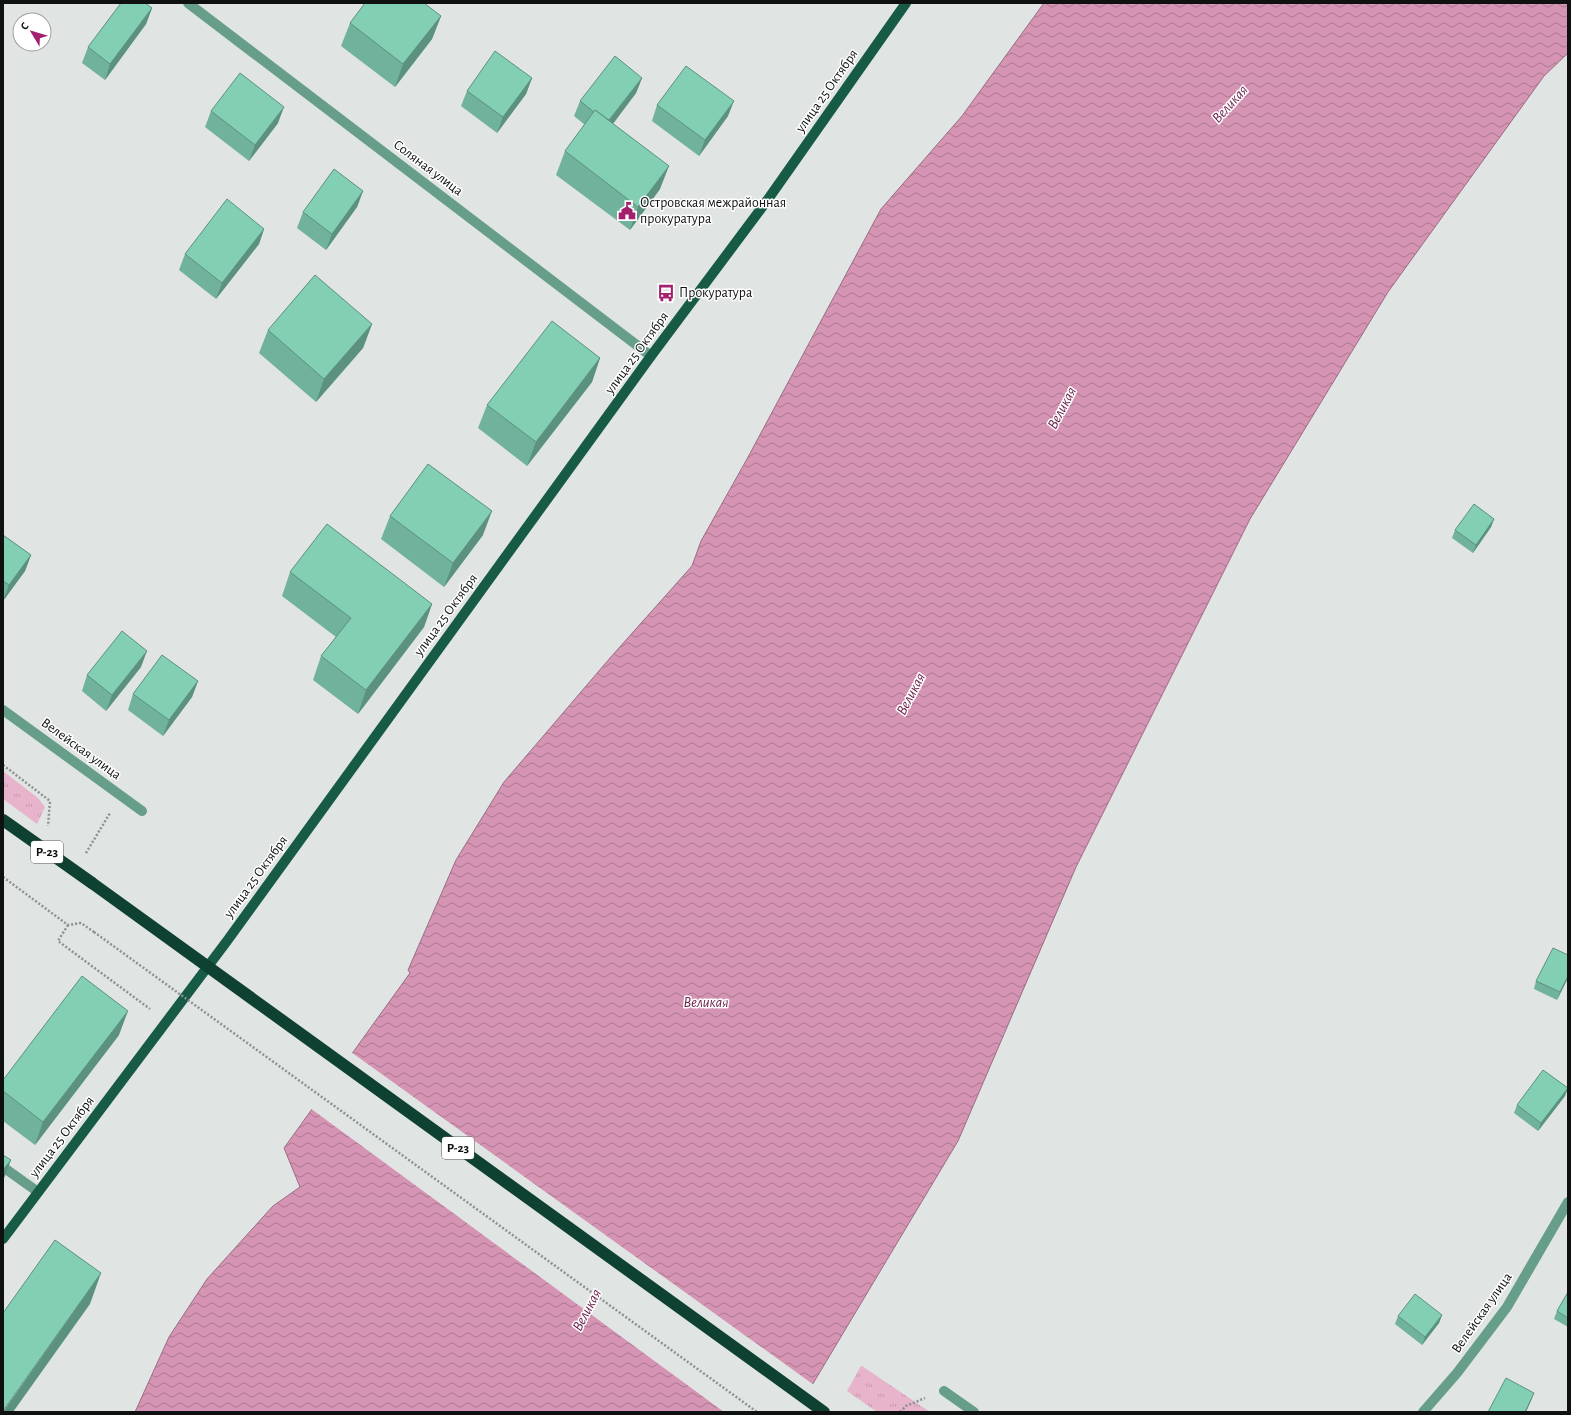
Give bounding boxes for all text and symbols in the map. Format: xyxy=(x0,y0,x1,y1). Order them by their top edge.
north arrow xyxy=(12,12,52,52)
text: С xyxy=(18,20,31,32)
street label: улица 25 Октября xyxy=(793,47,861,136)
water label: Великая xyxy=(1209,82,1251,126)
street label: Соляная улица xyxy=(391,137,466,199)
place label: Островская межрайонная прокуратура xyxy=(640,196,786,226)
public building icon: Островская межрайонная прокуратура xyxy=(617,201,637,221)
bus stop icon: Прокуратура xyxy=(656,283,676,303)
place label: Прокуратура xyxy=(679,286,753,300)
street label: улица 25 Октября xyxy=(602,309,671,397)
water label: Великая xyxy=(1045,385,1079,431)
street label: улица 25 Октября xyxy=(411,571,480,659)
water label: Великая xyxy=(894,671,928,717)
street label: Велейская улица xyxy=(39,716,124,783)
street label: улица 25 Октября xyxy=(221,833,290,921)
road number: Р-23 xyxy=(31,841,63,863)
water label: Великая xyxy=(683,995,729,1010)
street label: улица 25 Октября xyxy=(26,1094,97,1181)
road number: Р-23 xyxy=(442,1137,474,1159)
street label: Велейская улица xyxy=(1449,1270,1515,1356)
water label: Великая xyxy=(570,1287,604,1333)

